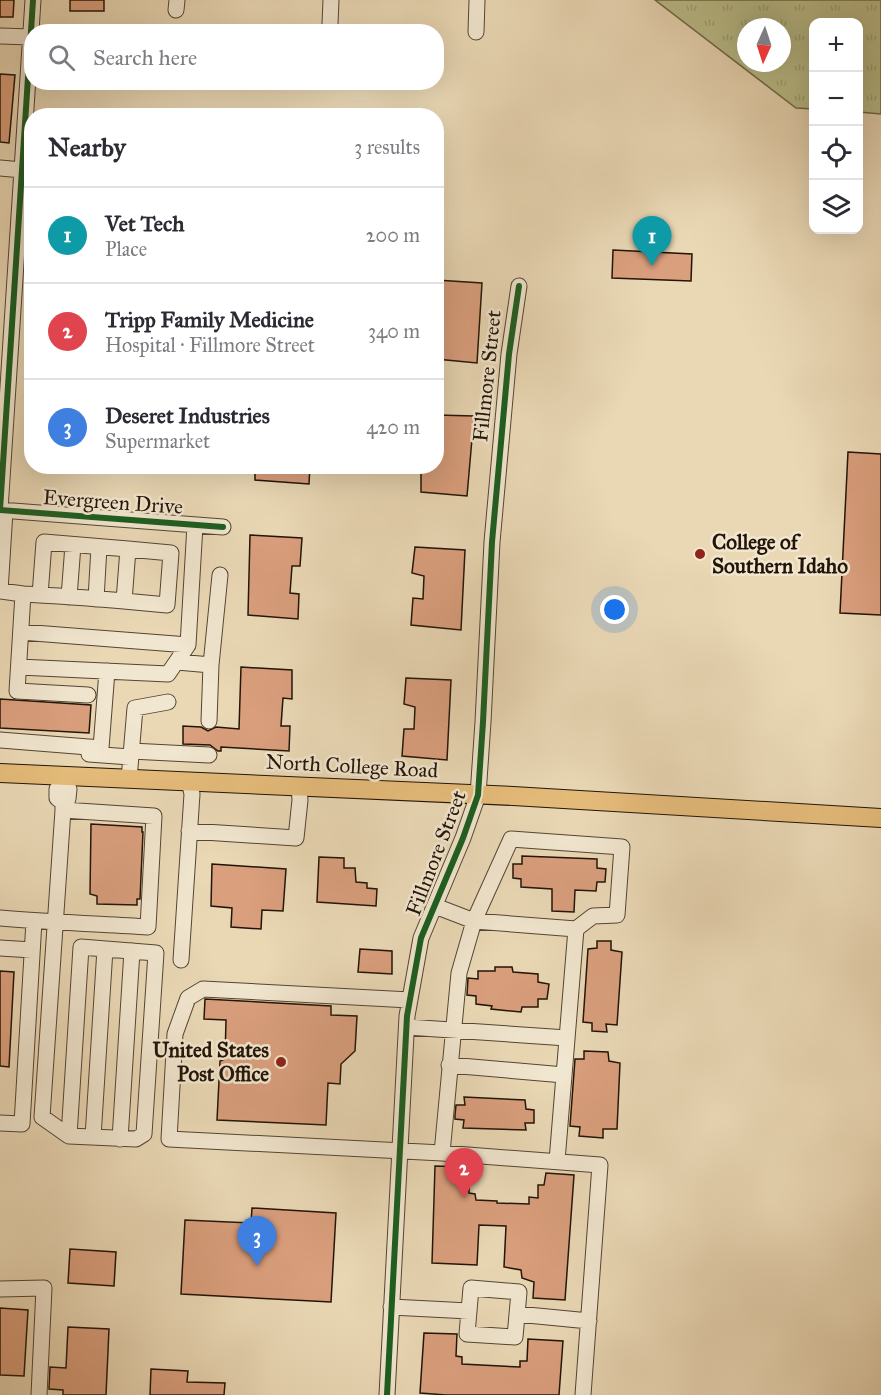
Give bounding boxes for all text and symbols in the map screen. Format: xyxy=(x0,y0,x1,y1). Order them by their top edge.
north arrow xyxy=(737,18,791,72)
map controls xyxy=(809,18,863,234)
button: + xyxy=(809,18,863,72)
search box xyxy=(24,24,444,90)
icon: search xyxy=(45,41,78,74)
text: Search here xyxy=(93,44,197,71)
button: − xyxy=(809,72,863,126)
button: locate xyxy=(809,126,863,180)
text: Nearby xyxy=(48,131,126,163)
text: 3 results xyxy=(354,135,420,159)
button: layers xyxy=(809,180,863,234)
text: Vet Tech xyxy=(105,210,184,237)
pin: 1 xyxy=(632,216,672,266)
text: 1 xyxy=(64,223,71,247)
text: 200 m xyxy=(366,223,420,247)
text: Place xyxy=(105,237,147,261)
text: Tripp Family Medicine xyxy=(105,306,314,333)
street label: Fillmore Street xyxy=(467,308,507,443)
text: 2 xyxy=(63,319,72,343)
text: 340 m xyxy=(368,319,420,343)
text: Hospital · Fillmore Street xyxy=(105,333,315,357)
text: Deseret Industries xyxy=(105,402,270,429)
text: 3 xyxy=(64,415,72,439)
text: 420 m xyxy=(366,415,420,439)
text: Supermarket xyxy=(105,429,210,453)
street label: Evergreen Drive xyxy=(42,484,184,520)
place label: College of Southern Idaho xyxy=(712,529,848,579)
marker: College of Southern Idaho xyxy=(693,547,707,561)
your location xyxy=(600,595,629,624)
street label: North College Road xyxy=(265,749,439,784)
street label: Fillmore Street xyxy=(400,786,472,919)
place label: United States Post Office xyxy=(152,1037,269,1087)
marker: United States Post Office xyxy=(274,1055,288,1069)
pin: 2 xyxy=(444,1148,484,1198)
pin: 3 xyxy=(238,1216,276,1266)

